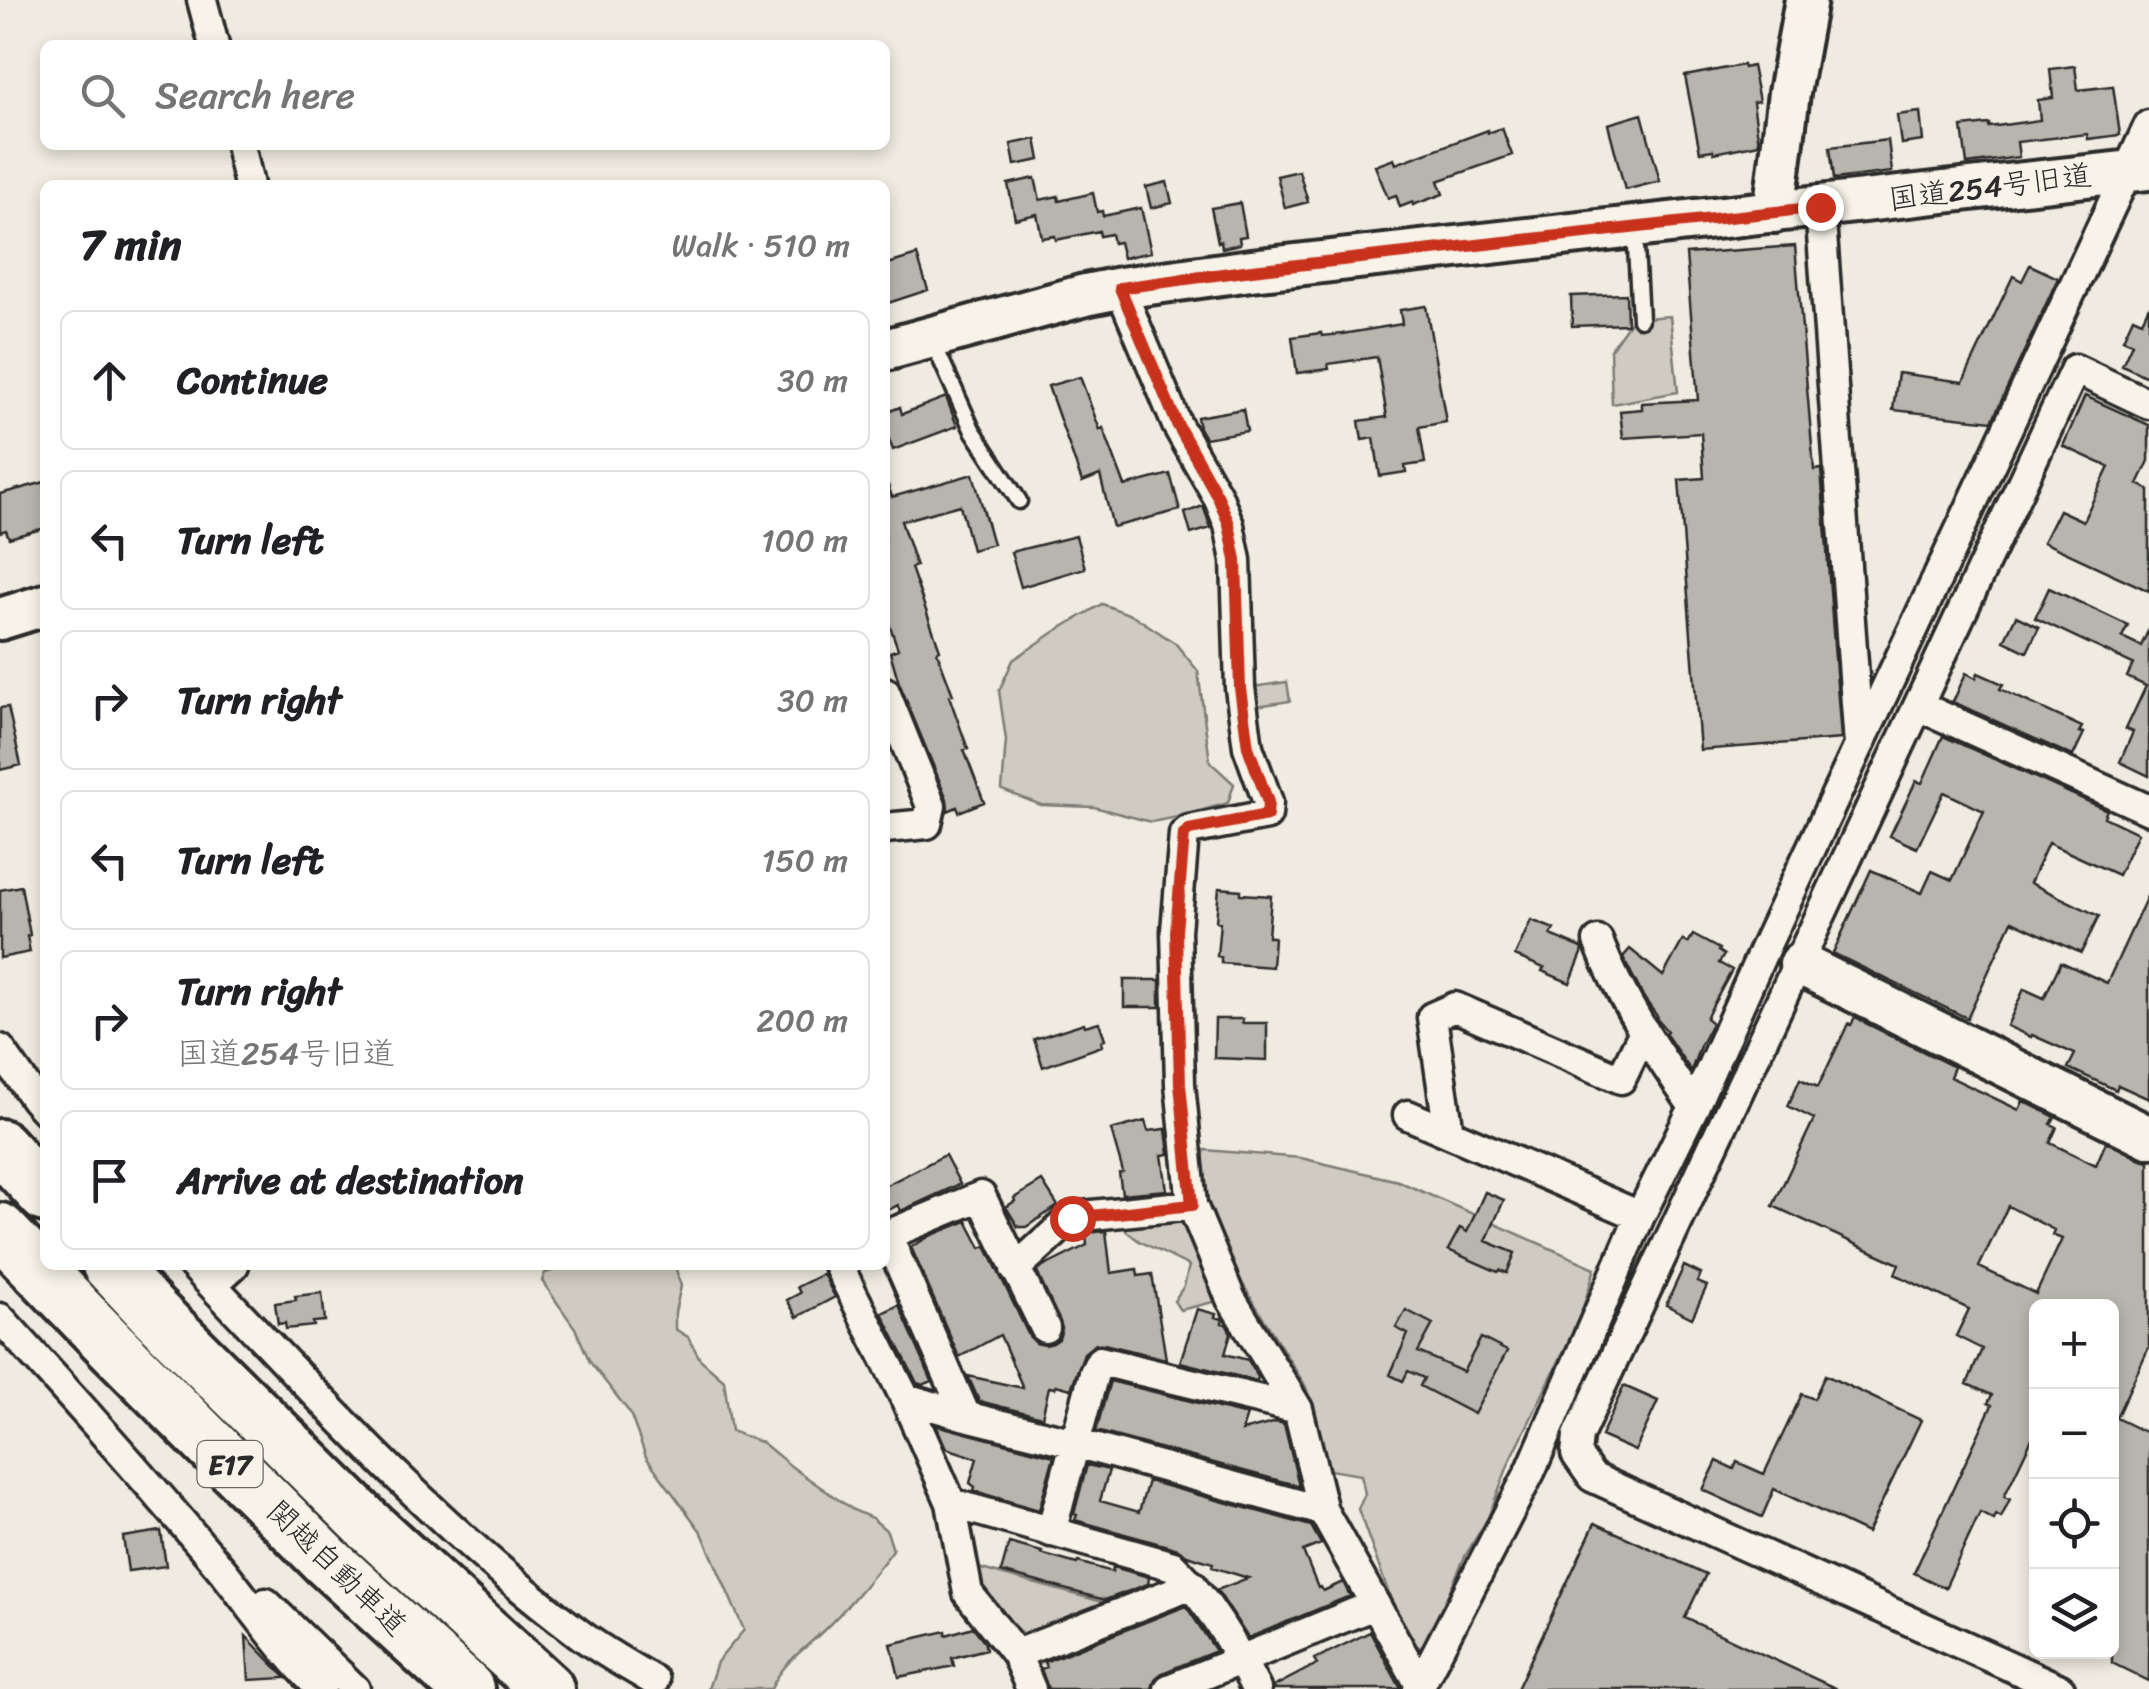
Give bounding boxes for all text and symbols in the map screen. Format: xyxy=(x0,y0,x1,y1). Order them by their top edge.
search box xyxy=(40,40,890,150)
text: Search here xyxy=(155,62,355,129)
icon: search xyxy=(75,68,130,123)
street label: 国道254号旧道 xyxy=(1885,148,2095,226)
route end xyxy=(1798,185,1844,231)
text: 7 min xyxy=(80,208,181,282)
text: Walk · 510 m xyxy=(672,217,850,274)
text: Continue xyxy=(177,347,328,414)
text: 30 m xyxy=(777,352,848,409)
icon: ahead xyxy=(82,353,137,408)
text: Turn left xyxy=(177,507,323,574)
text: 100 m xyxy=(761,512,848,569)
icon: left xyxy=(82,513,137,568)
text: Turn right xyxy=(177,667,342,734)
text: 30 m xyxy=(777,672,848,729)
icon: right xyxy=(82,673,137,728)
text: Turn left xyxy=(177,827,323,894)
text: 150 m xyxy=(762,832,848,889)
icon: left xyxy=(82,833,137,888)
text: Turn right xyxy=(177,958,342,1025)
text: 200 m xyxy=(756,992,848,1049)
icon: right xyxy=(82,993,137,1048)
text: 国道254号旧道 xyxy=(177,1025,395,1082)
text: Arrive at destination xyxy=(177,1147,524,1214)
icon: arrive xyxy=(82,1153,137,1208)
route start xyxy=(1050,1196,1096,1242)
map controls xyxy=(2029,1299,2119,1659)
button: + xyxy=(2029,1299,2119,1389)
button: − xyxy=(2029,1389,2119,1479)
road number: E17 xyxy=(198,1441,262,1487)
button: locate xyxy=(2029,1479,2119,1569)
street label: 関越自動車道 xyxy=(254,1486,420,1650)
button: layers xyxy=(2029,1569,2119,1659)

